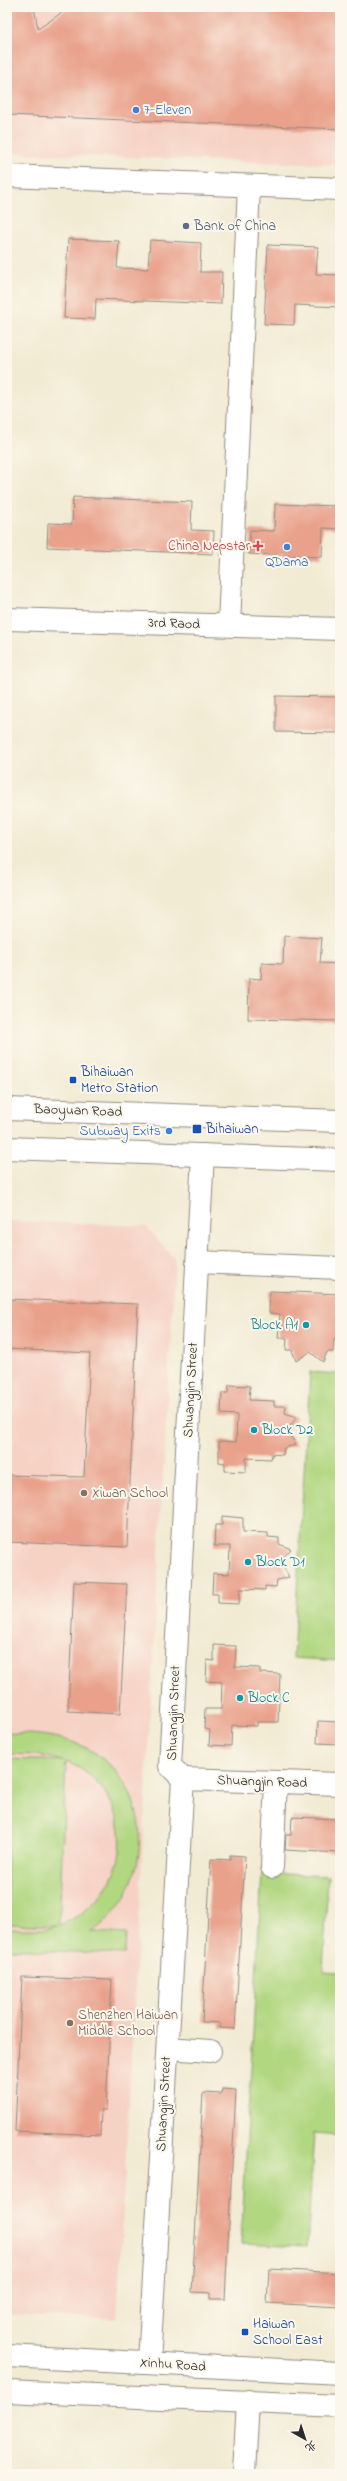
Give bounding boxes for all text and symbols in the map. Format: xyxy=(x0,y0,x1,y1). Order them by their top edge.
place label: 7-Eleven xyxy=(144,100,191,121)
marker: 7-Eleven xyxy=(131,105,141,115)
place label: Bank of China xyxy=(193,216,276,237)
marker: Bank of China xyxy=(181,221,191,231)
place label: China Nepstar xyxy=(168,536,251,557)
marker: China Nepstar xyxy=(253,541,263,551)
marker: QDama xyxy=(282,542,292,552)
place label: QDama xyxy=(265,552,309,573)
street label: 3rd Raod xyxy=(148,613,200,635)
place label: Bihaiwan Metro Station xyxy=(80,1062,158,1099)
marker: Bihaiwan Metro Station xyxy=(68,1075,78,1085)
street label: Baoyuan Road xyxy=(32,1099,123,1124)
place label: Bihaiwan xyxy=(205,1119,258,1140)
place label: Subway Exits xyxy=(80,1121,161,1143)
marker: Bihaiwan xyxy=(191,1123,203,1135)
marker: Subway Exits xyxy=(164,1126,174,1136)
place label: Block A1 xyxy=(250,1315,299,1336)
marker: Block A1 xyxy=(301,1320,311,1330)
street label: Shuangjin Street xyxy=(178,1342,205,1438)
place label: Block D2 xyxy=(261,1420,313,1441)
marker: Block D2 xyxy=(249,1425,259,1435)
place label: Xiwan School xyxy=(92,1483,168,1504)
marker: Xiwan School xyxy=(79,1488,89,1498)
place label: Block D1 xyxy=(255,1552,305,1573)
marker: Block D1 xyxy=(243,1557,253,1567)
street label: Shuangjin Street xyxy=(162,1665,187,1761)
place label: Block C xyxy=(247,1688,290,1709)
marker: Block C xyxy=(235,1693,245,1703)
street label: Shuangjin Road xyxy=(216,1770,308,1795)
place label: Shenzhen Haiwan Middle School xyxy=(78,2005,178,2042)
marker: Shenzhen Haiwan Middle School xyxy=(65,2018,75,2028)
street label: Shuangjin Street xyxy=(151,2056,178,2152)
place label: Haiwan School East xyxy=(253,2314,323,2351)
marker: Haiwan School East xyxy=(240,2327,250,2337)
street label: Xinhu Road xyxy=(139,2352,207,2378)
north arrow xyxy=(285,2419,325,2459)
text: 北 xyxy=(301,2436,320,2456)

